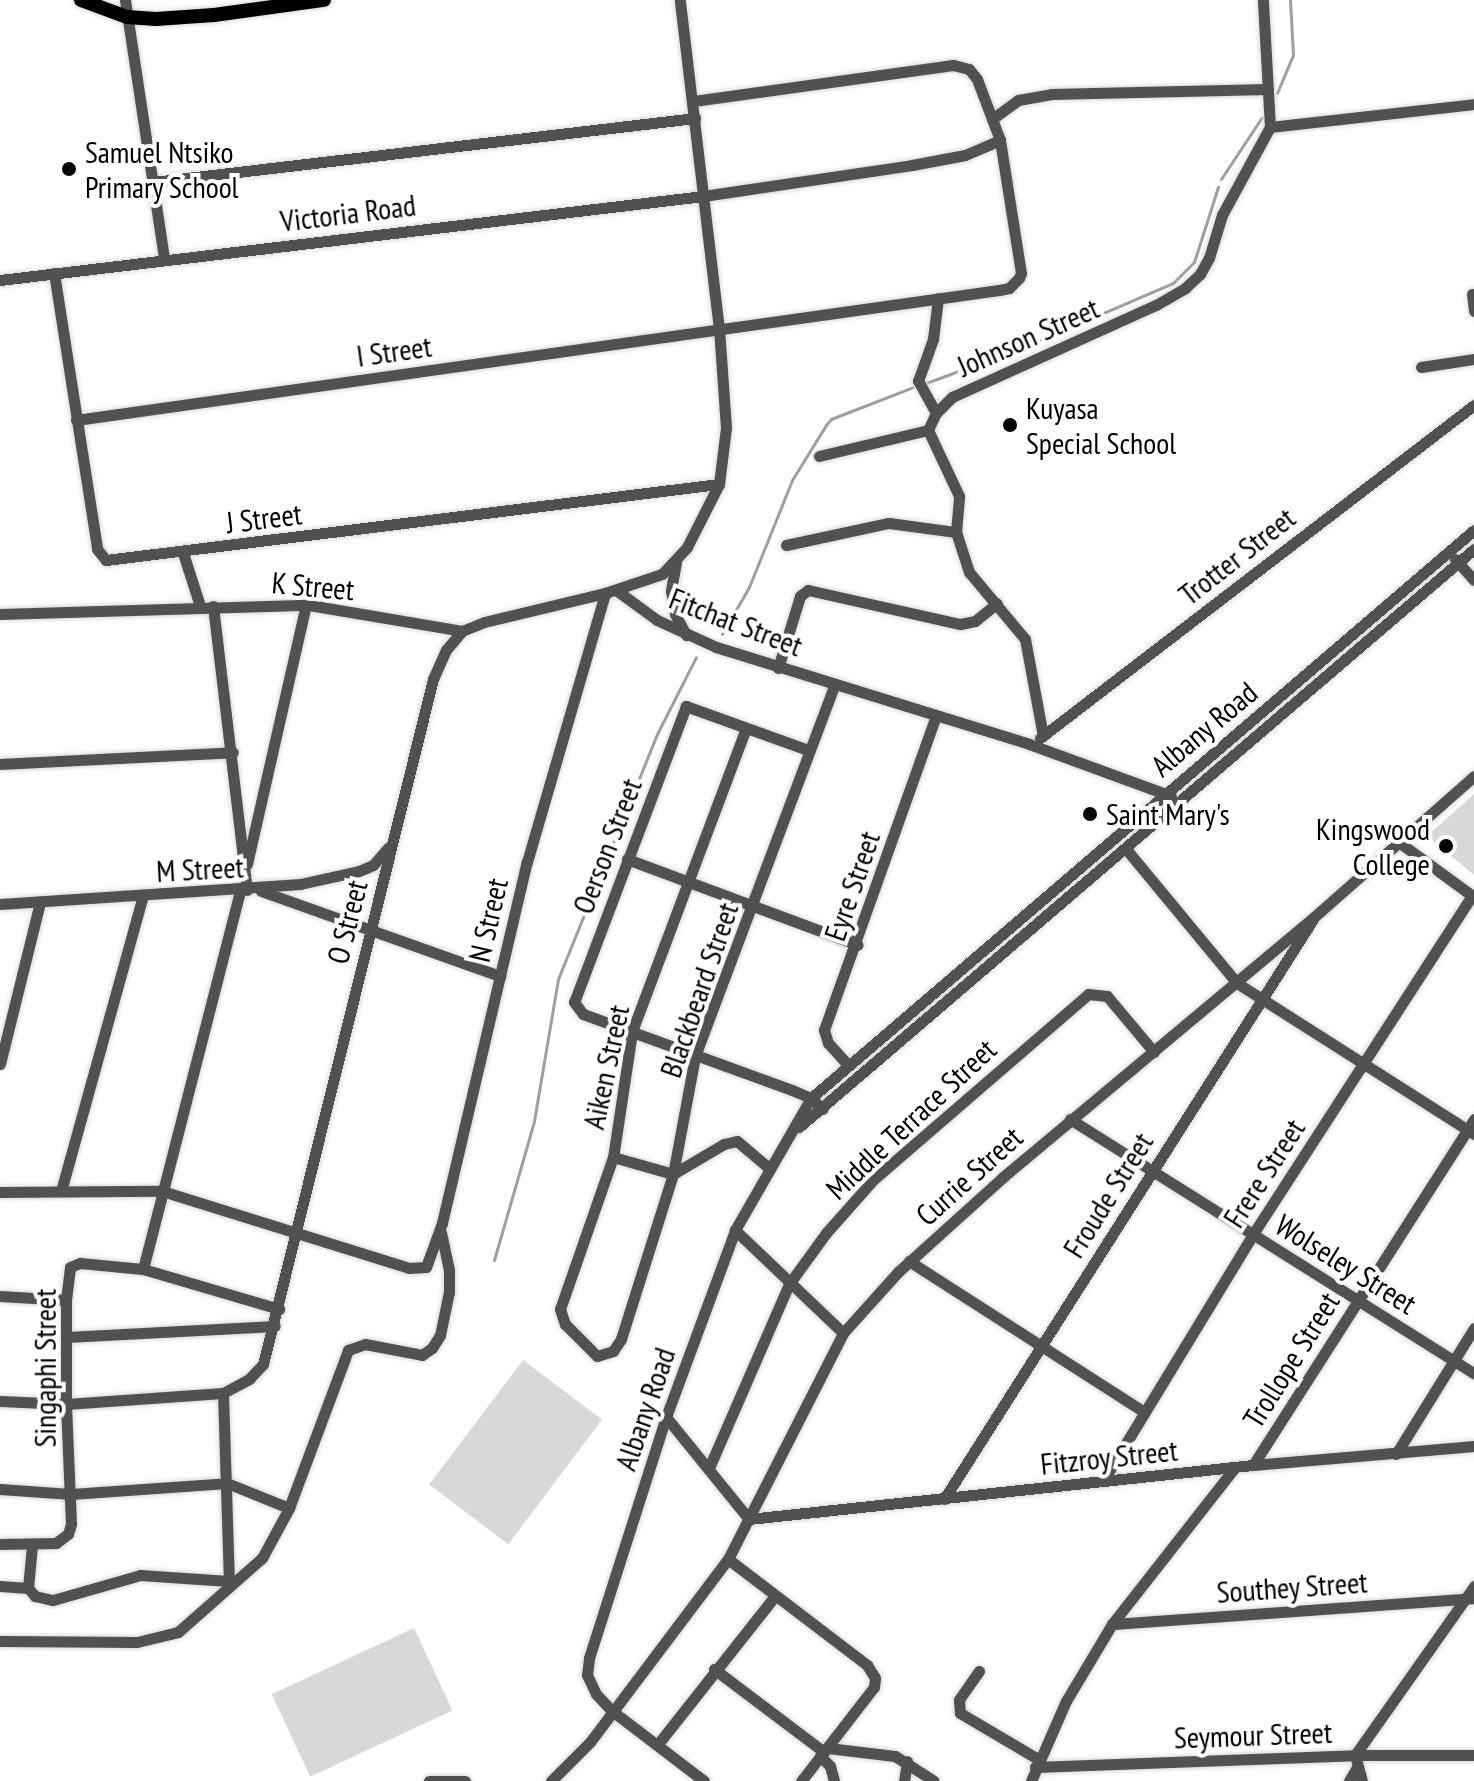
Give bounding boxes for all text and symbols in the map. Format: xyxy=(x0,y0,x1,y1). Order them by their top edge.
place label: Samuel Ntsiko Primary School xyxy=(85,134,239,204)
marker: Samuel Ntsiko Primary School xyxy=(60,160,78,178)
street label: Victoria Road xyxy=(278,187,418,239)
street label: Johnson Street xyxy=(952,290,1104,384)
street label: I Street xyxy=(354,328,434,374)
place label: Kuyasa Special School xyxy=(1026,390,1176,460)
marker: Kuyasa Special School xyxy=(1001,416,1019,434)
street label: J Street xyxy=(224,496,304,540)
street label: Trotter Street xyxy=(1172,500,1302,612)
street label: K Street xyxy=(270,564,356,608)
street label: Fitchat Street xyxy=(664,580,808,664)
street label: Albany Road xyxy=(1143,674,1265,784)
street label: Oerson Street xyxy=(565,773,649,919)
place label: Saint Mary's xyxy=(1106,796,1230,832)
marker: Saint Mary's xyxy=(1081,805,1099,823)
place label: Kingswood College xyxy=(1316,811,1430,882)
street label: Eyre Street xyxy=(817,827,887,945)
marker: Kingswood College xyxy=(1437,837,1455,855)
street label: M Street xyxy=(155,849,245,889)
street label: N Street xyxy=(461,875,515,965)
street label: O Street xyxy=(319,876,375,968)
street label: Blackbeard Street xyxy=(652,898,746,1082)
street label: Aiken Street xyxy=(575,1002,637,1132)
street label: Middle Terrace Street xyxy=(818,1031,1004,1207)
street label: Frere Street xyxy=(1216,1112,1312,1234)
street label: Currie Street xyxy=(909,1119,1029,1233)
street label: Froude Street xyxy=(1056,1126,1160,1264)
street label: Wolseley Street xyxy=(1269,1206,1423,1322)
street label: Trollope Street xyxy=(1235,1286,1347,1434)
street label: Singaphi Street xyxy=(27,1289,63,1447)
street label: Albany Road xyxy=(607,1343,683,1475)
street label: Fitzroy Street xyxy=(1038,1432,1180,1482)
street label: Southey Street xyxy=(1215,1564,1369,1610)
street label: Seymour Street xyxy=(1173,1714,1333,1756)

